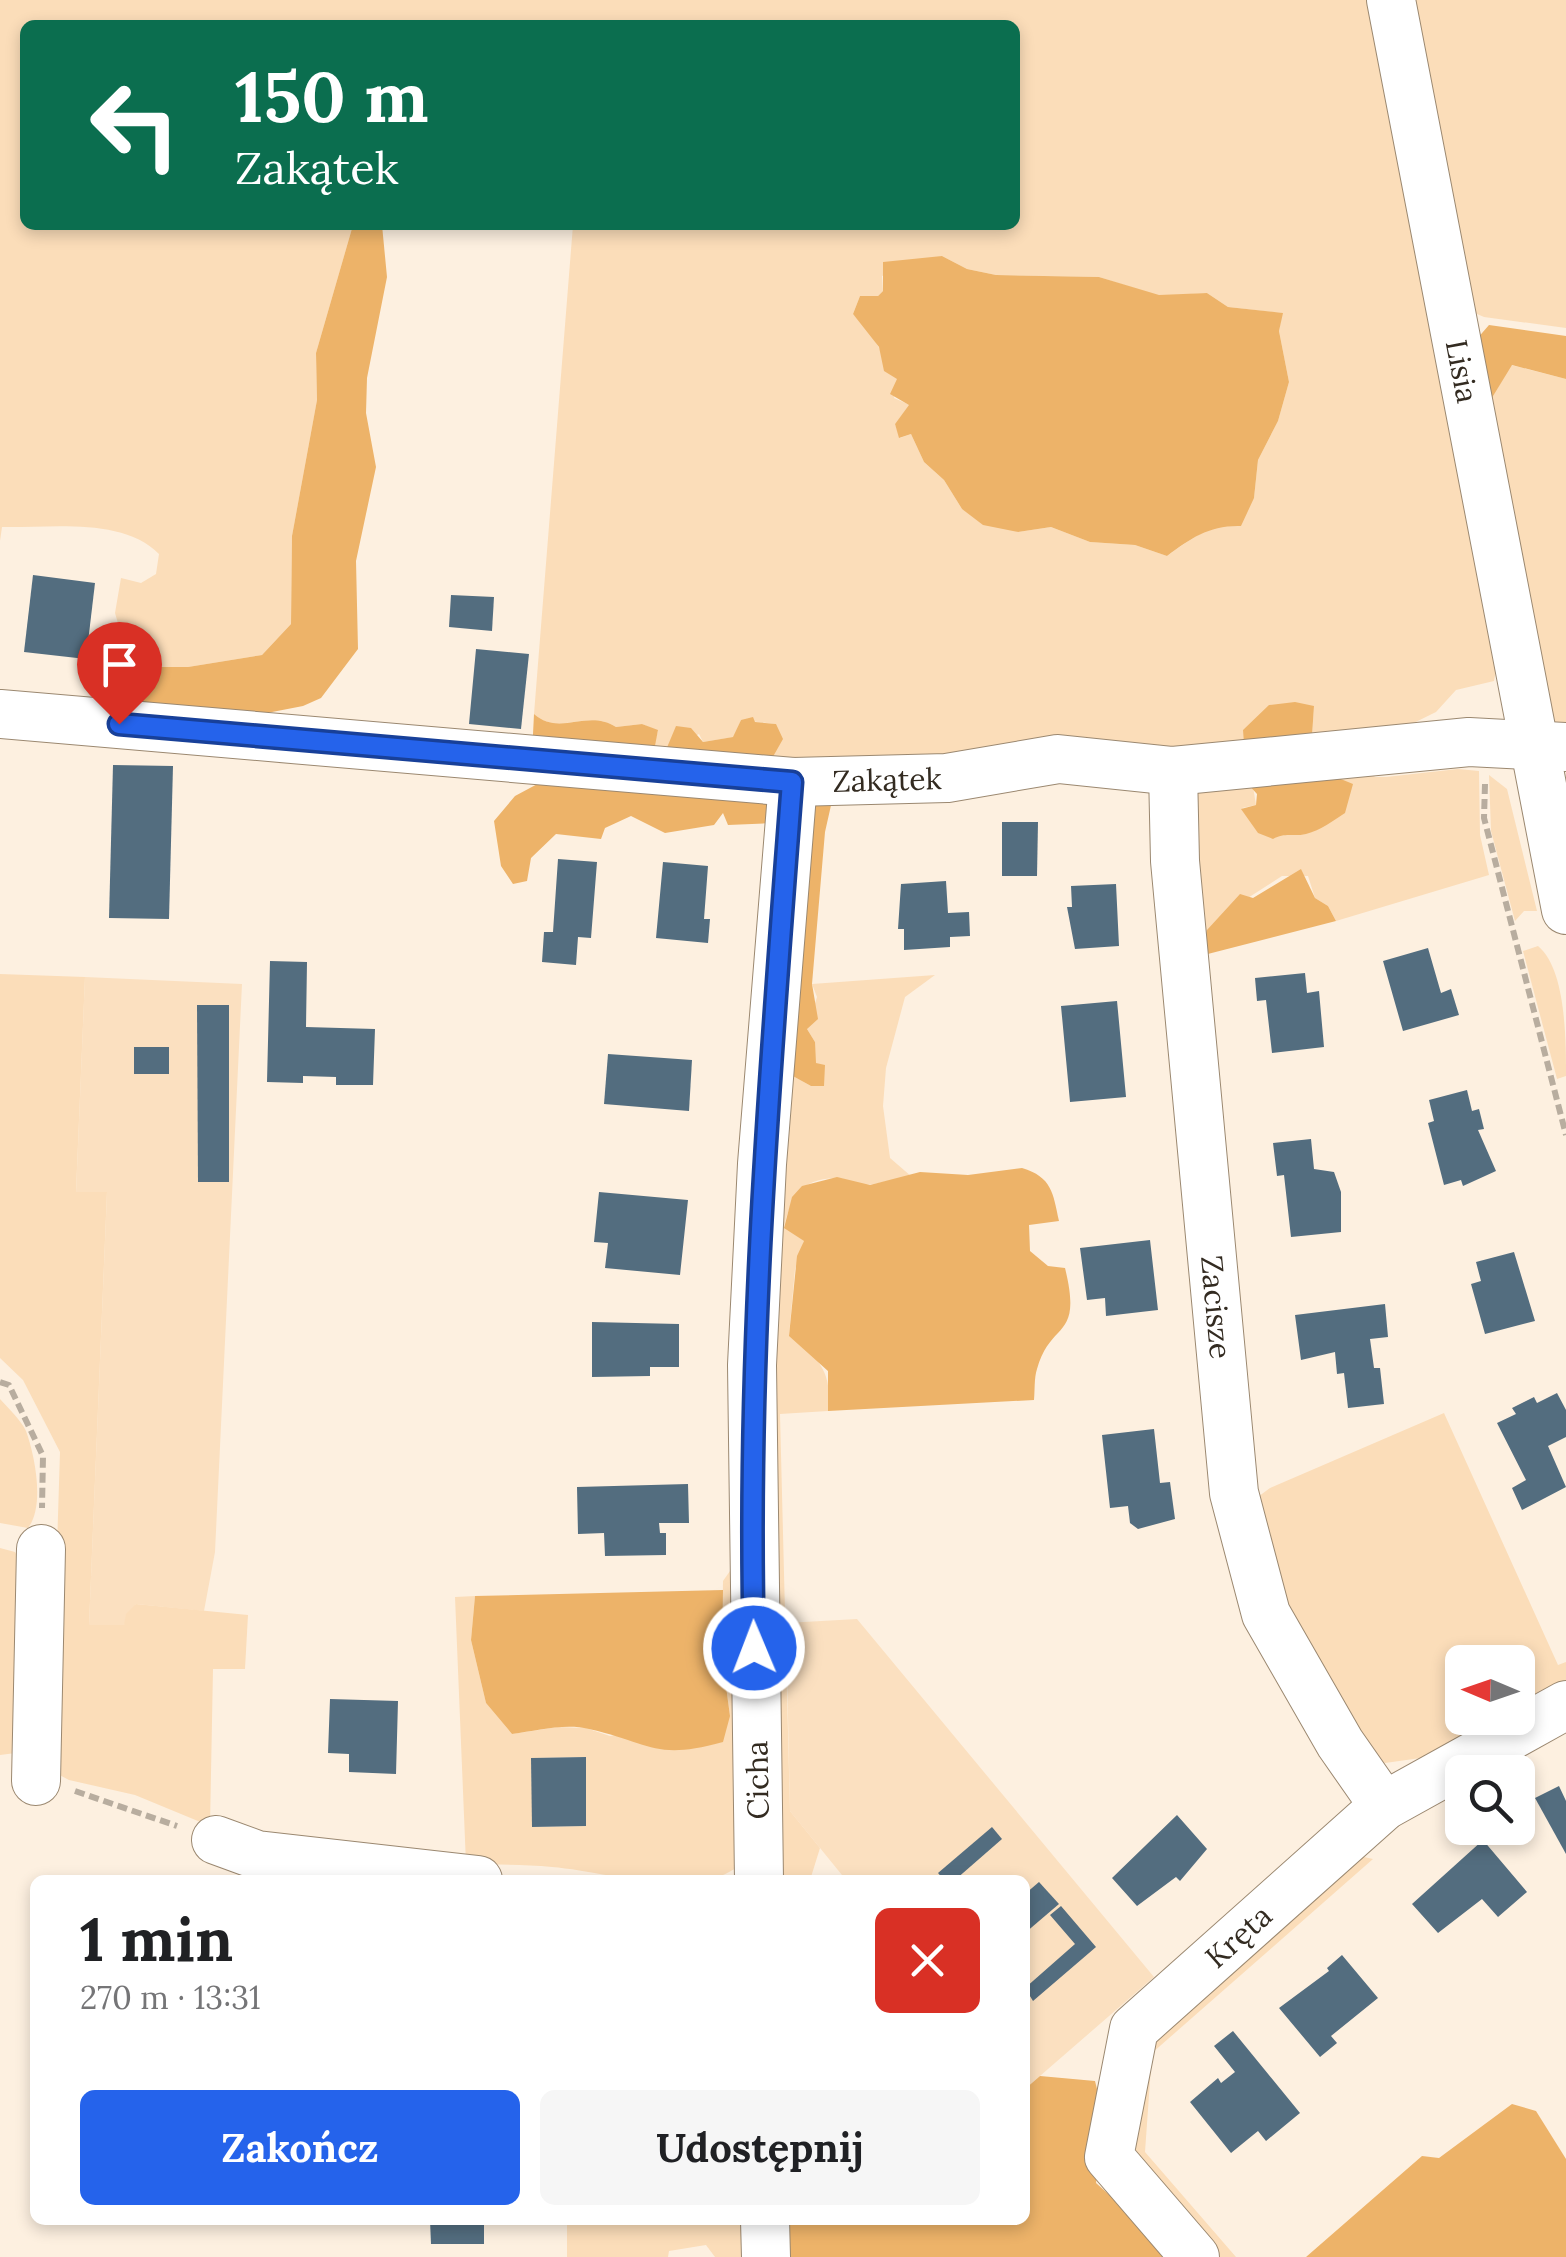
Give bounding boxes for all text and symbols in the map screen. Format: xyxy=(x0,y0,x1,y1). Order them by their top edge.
text: 150 m xyxy=(235,52,429,141)
icon: left xyxy=(70,60,200,190)
text: Zakątek xyxy=(235,139,399,196)
street label: Lisia xyxy=(1438,336,1487,406)
pin xyxy=(77,622,162,725)
icon: arrive xyxy=(92,637,147,692)
street label: Zakątek xyxy=(832,759,942,800)
street label: Zacisze xyxy=(1193,1254,1240,1360)
position arrow xyxy=(702,1596,806,1700)
north arrow xyxy=(1445,1645,1535,1735)
map controls xyxy=(1445,1645,1535,1845)
street label: Cicha xyxy=(737,1740,777,1820)
button: search xyxy=(1445,1755,1535,1845)
street label: Kręta xyxy=(1197,1896,1279,1976)
text: 1 min xyxy=(80,1901,233,1977)
button: close xyxy=(875,1908,980,2013)
text: 270 m · 13:31 xyxy=(80,1977,261,2018)
button: Zakończ xyxy=(80,2090,520,2205)
button: Udostępnij xyxy=(540,2090,980,2205)

